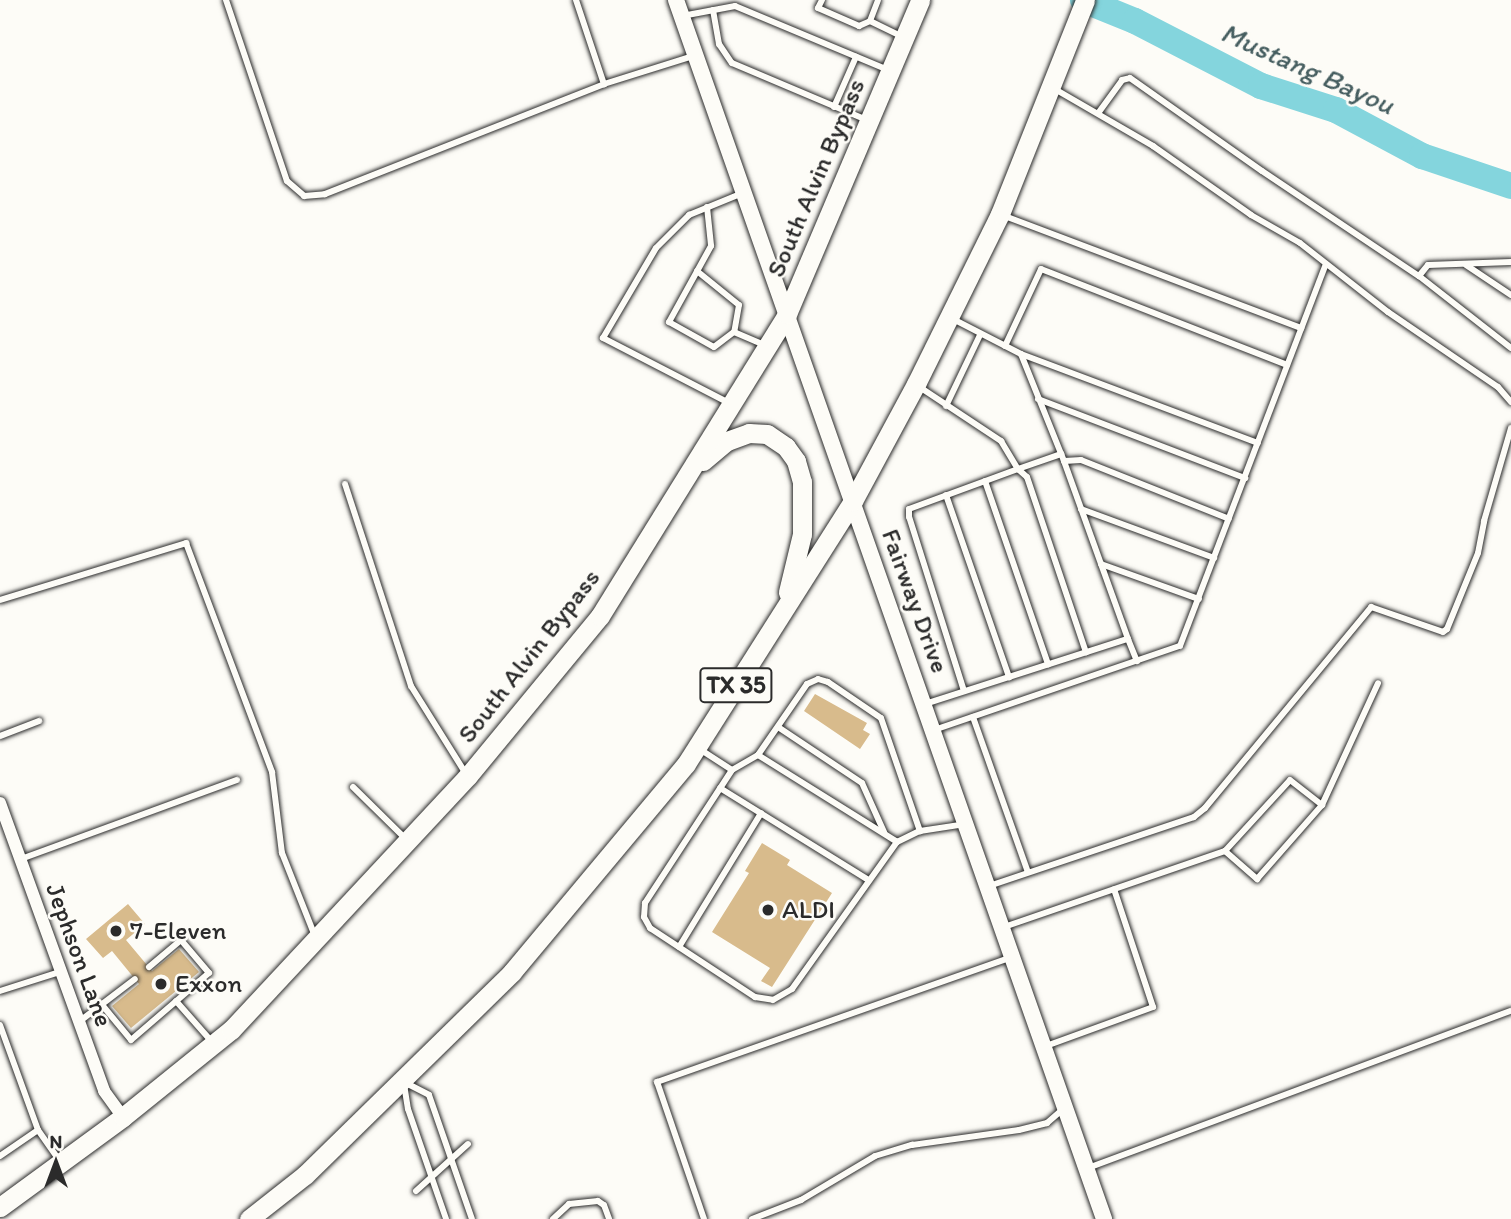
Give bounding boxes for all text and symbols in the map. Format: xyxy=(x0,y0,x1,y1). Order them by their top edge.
water label: Mustang Bayou xyxy=(1216,15,1400,121)
street label: South Alvin Bypass xyxy=(760,74,872,282)
street label: Fairway Drive xyxy=(875,525,955,677)
street label: South Alvin Bypass xyxy=(451,563,607,749)
road number: TX 35 xyxy=(699,664,773,706)
street label: Jephson Lane xyxy=(38,879,120,1031)
place label: ALDI xyxy=(782,894,835,926)
marker: ALDI xyxy=(760,902,776,918)
place label: 7-Eleven xyxy=(130,915,227,947)
marker: 7-Eleven xyxy=(108,923,124,939)
place label: Exxon xyxy=(175,968,242,1000)
marker: Exxon xyxy=(153,976,169,992)
north arrow xyxy=(21,1128,91,1198)
text: N xyxy=(50,1130,62,1153)

